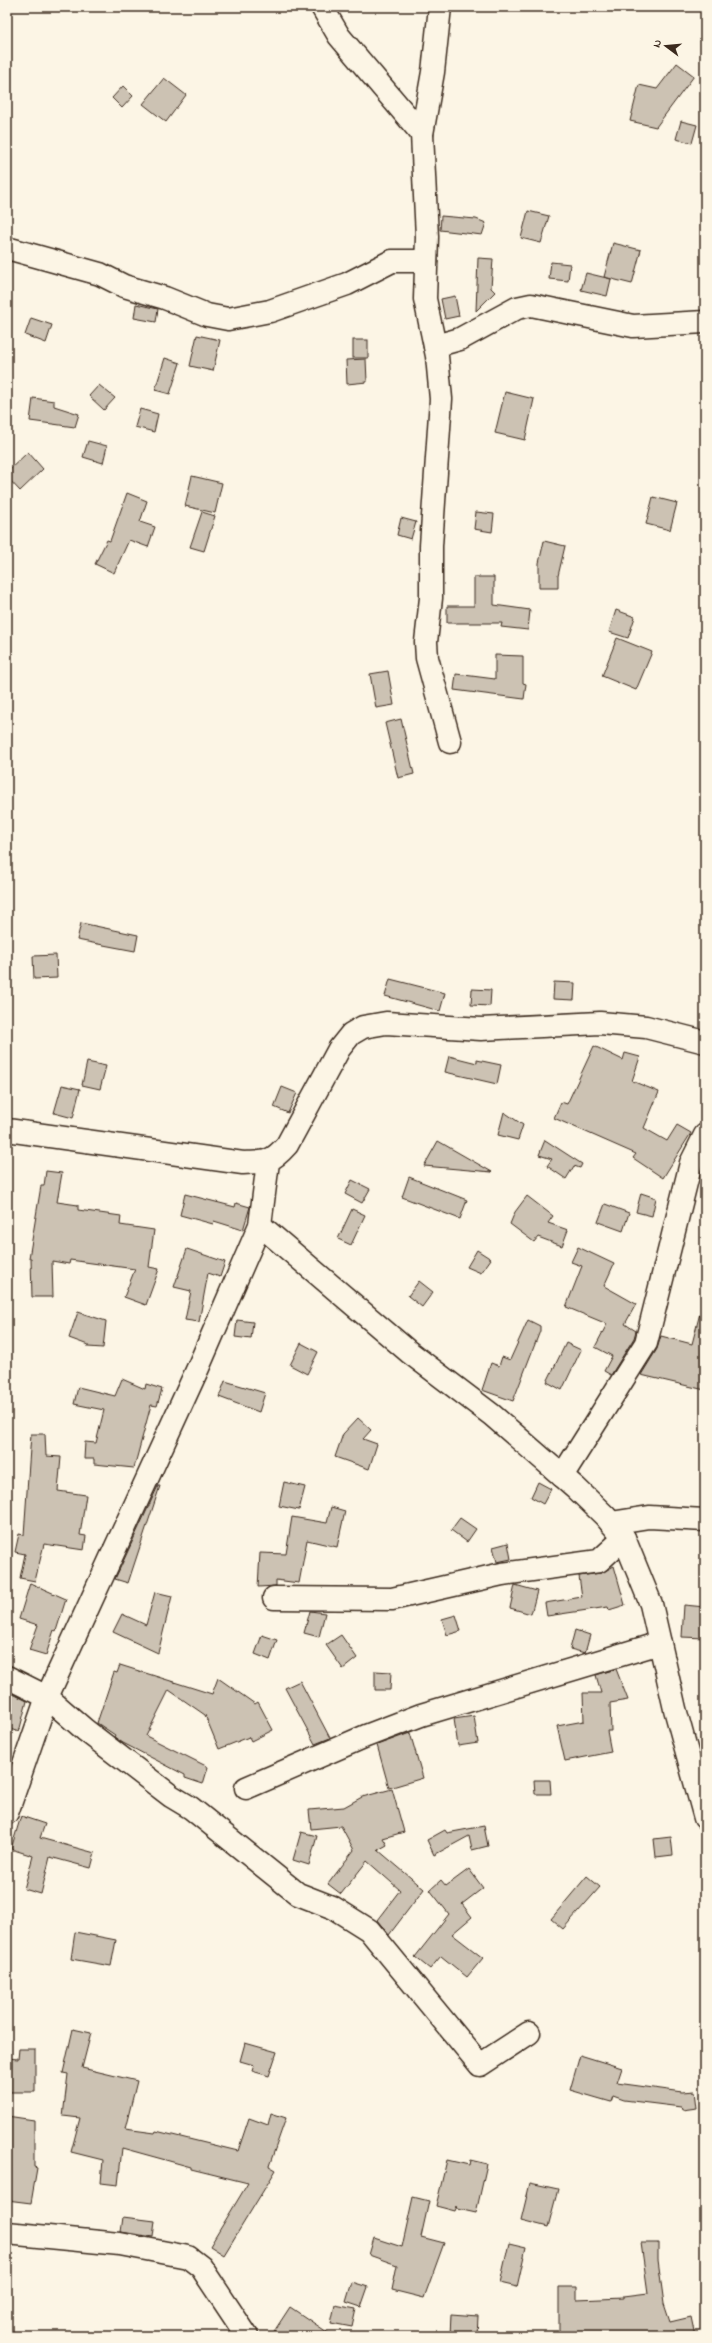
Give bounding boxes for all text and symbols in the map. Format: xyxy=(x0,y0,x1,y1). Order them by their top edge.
north arrow xyxy=(646,26,686,66)
text: N xyxy=(649,38,666,49)

